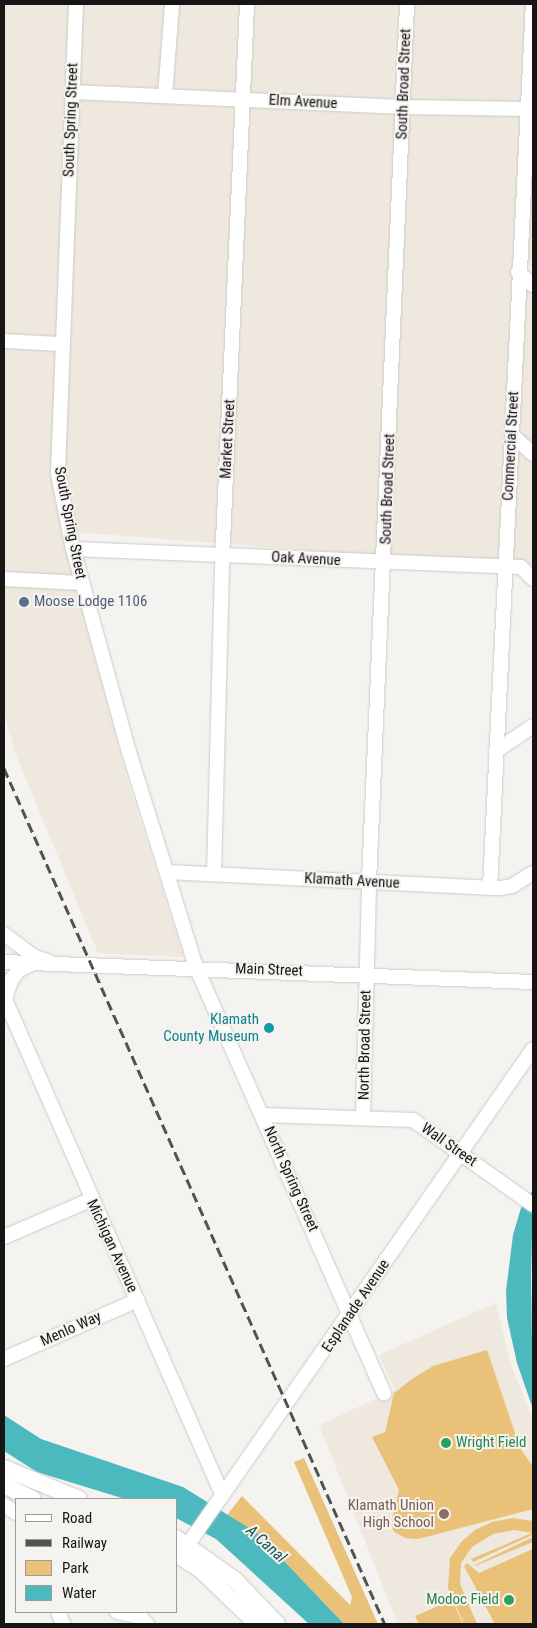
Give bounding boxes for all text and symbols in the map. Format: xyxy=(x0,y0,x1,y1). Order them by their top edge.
street label: South Broad Street xyxy=(393,28,415,140)
street label: South Spring Street xyxy=(60,63,82,177)
street label: Elm Avenue xyxy=(268,91,338,113)
street label: Commercial Street xyxy=(499,391,523,501)
street label: Market Street xyxy=(217,399,239,479)
street label: South Broad Street xyxy=(377,433,399,545)
street label: South Spring Street xyxy=(50,465,90,581)
street label: Oak Avenue xyxy=(271,548,341,570)
place label: Moose Lodge 1106 xyxy=(34,593,147,611)
marker: Moose Lodge 1106 xyxy=(18,596,30,608)
street label: Klamath Avenue xyxy=(304,870,400,892)
street label: Main Street xyxy=(235,960,303,980)
street label: North Broad Street xyxy=(355,990,375,1100)
place label: Klamath County Museum xyxy=(163,1010,259,1045)
marker: Klamath County Museum xyxy=(263,1022,275,1034)
street label: Wall Street xyxy=(418,1119,480,1171)
street label: North Spring Street xyxy=(260,1124,322,1234)
street label: Michigan Avenue xyxy=(83,1196,141,1296)
street label: Esplanade Avenue xyxy=(318,1256,394,1356)
street label: Menlo Way xyxy=(38,1308,104,1350)
place label: Wright Field xyxy=(456,1434,526,1452)
marker: Wright Field xyxy=(440,1437,452,1449)
place label: Klamath Union High School xyxy=(348,1496,434,1531)
legend xyxy=(15,1498,178,1613)
marker: Klamath Union High School xyxy=(438,1508,450,1520)
text: Road xyxy=(62,1509,92,1527)
water label: A Canal xyxy=(242,1521,290,1567)
text: Railway xyxy=(62,1534,107,1552)
text: Park xyxy=(62,1559,89,1577)
text: Water xyxy=(62,1584,96,1602)
place label: Modoc Field xyxy=(426,1591,499,1609)
marker: Modoc Field xyxy=(503,1594,515,1606)

